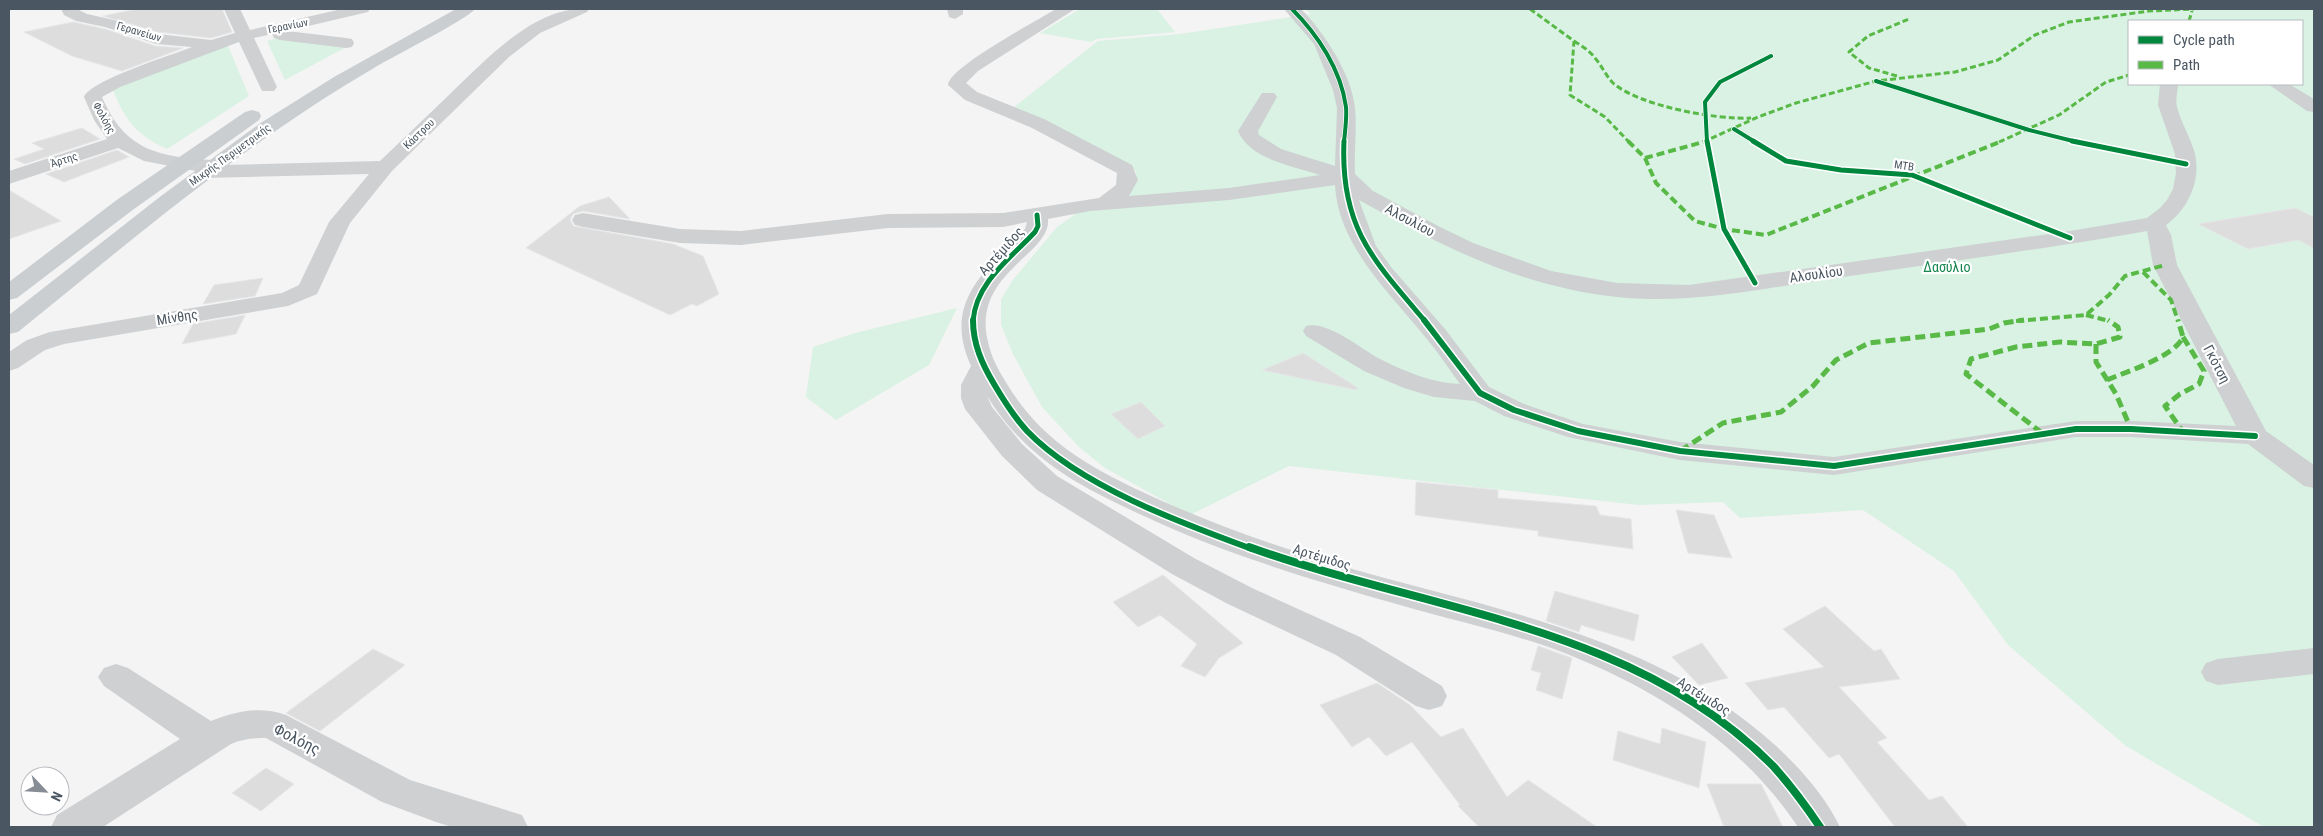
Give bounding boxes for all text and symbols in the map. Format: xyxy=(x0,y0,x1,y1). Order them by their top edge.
street label: Γερανίων xyxy=(267,16,309,36)
street label: Γερανείων xyxy=(115,19,163,45)
legend xyxy=(2128,20,2303,85)
text: Cycle path xyxy=(2173,31,2235,49)
text: Path xyxy=(2173,56,2200,74)
street label: Φολόης xyxy=(90,100,118,136)
street label: Κάστρου xyxy=(401,116,437,152)
street label: Μικρής Περιμετρικής xyxy=(187,121,273,189)
street label: Άρτης xyxy=(49,150,79,170)
street label: MTB xyxy=(1893,158,1915,174)
street label: Αλσυλίου xyxy=(1383,200,1438,240)
street label: Αρτέμιδος xyxy=(975,223,1027,279)
park label: Δασύλιο xyxy=(1923,259,1971,275)
street label: Αλσυλίου xyxy=(1788,262,1844,286)
street label: Μίνθης xyxy=(155,306,199,328)
street label: Γκότση xyxy=(2200,342,2234,386)
street label: Αρτέμιδος xyxy=(1291,541,1353,573)
street label: Αρτέμιδος xyxy=(1674,673,1734,719)
street label: Φολόης xyxy=(271,719,323,759)
north arrow xyxy=(20,766,70,816)
text: N xyxy=(48,789,66,804)

